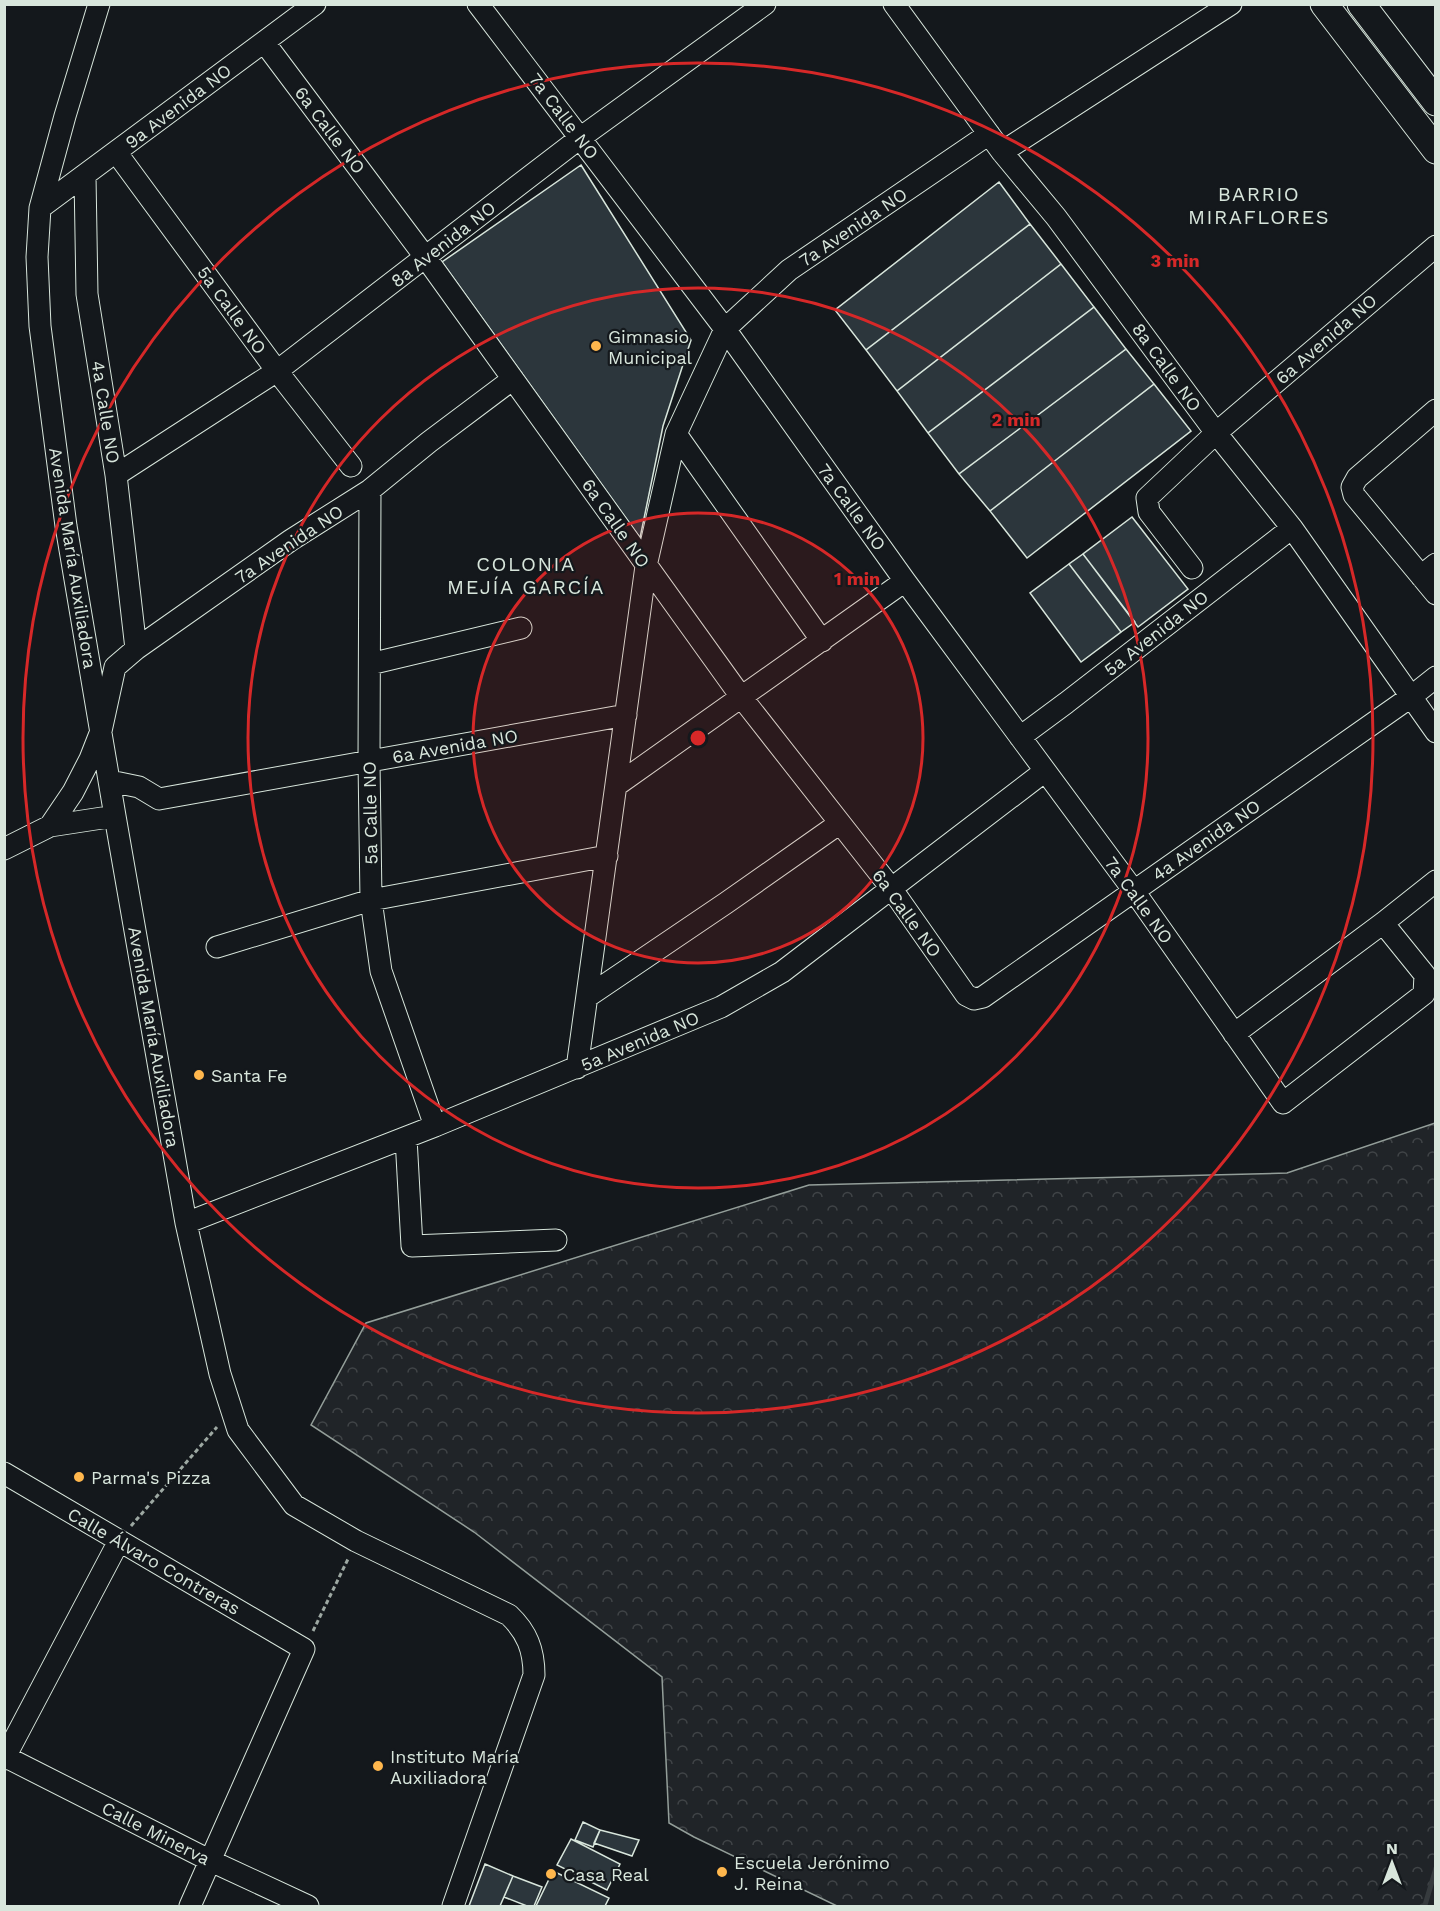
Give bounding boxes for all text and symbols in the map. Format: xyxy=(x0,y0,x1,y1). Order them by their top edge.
street label: 9a Avenida NO xyxy=(121,59,235,153)
street label: 7a Calle NO xyxy=(525,69,603,163)
street label: 6a Calle NO xyxy=(290,82,370,178)
district label: BARRIO MIRAFLORES xyxy=(1188,182,1330,229)
street label: 7a Avenida NO xyxy=(795,183,911,271)
street label: 8a Avenida NO xyxy=(386,197,500,291)
text: 3 min xyxy=(1150,250,1200,271)
street label: 5a Calle NO xyxy=(193,262,271,358)
street label: 6a Avenida NO xyxy=(1271,289,1381,389)
street label: 8a Calle NO xyxy=(1128,319,1206,415)
place label: Gimnasio Municipal xyxy=(608,326,693,368)
marker: Gimnasio Municipal xyxy=(589,339,603,353)
street label: 4a Calle NO xyxy=(88,359,124,465)
text: 2 min xyxy=(991,409,1041,430)
street label: Avenida María Auxiliadora xyxy=(45,446,101,670)
street label: 7a Calle NO xyxy=(813,459,891,555)
street label: 6a Calle NO xyxy=(578,475,654,571)
street label: 7a Avenida NO xyxy=(231,500,347,588)
district label: COLONIA MEJÍA GARCÍA xyxy=(447,552,605,599)
text: 1 min xyxy=(834,568,880,589)
street label: 5a Avenida NO xyxy=(1100,586,1212,680)
street label: 6a Avenida NO xyxy=(391,725,519,767)
centre of rings xyxy=(688,728,708,748)
street label: 5a Calle NO xyxy=(359,761,381,865)
street label: 4a Avenida NO xyxy=(1148,795,1264,885)
street label: 7a Calle NO xyxy=(1100,852,1178,948)
street label: 6a Calle NO xyxy=(868,865,946,961)
street label: Avenida María Auxiliadora xyxy=(124,925,184,1149)
street label: 5a Avenida NO xyxy=(578,1007,702,1075)
place label: Santa Fe xyxy=(211,1065,287,1086)
marker: Santa Fe xyxy=(192,1068,206,1082)
place label: Parma's Pizza xyxy=(91,1467,211,1488)
marker: Parma's Pizza xyxy=(72,1470,86,1484)
street label: Calle Álvaro Contreras xyxy=(64,1503,244,1619)
place label: Instituto María Auxiliadora xyxy=(390,1746,519,1788)
marker: Instituto María Auxiliadora xyxy=(371,1759,385,1773)
street label: Calle Minerva xyxy=(98,1797,214,1869)
north arrow xyxy=(1362,1833,1422,1893)
text: N xyxy=(1386,1839,1398,1858)
place label: Escuela Jerónimo J. Reina xyxy=(734,1852,890,1894)
place label: Casa Real xyxy=(563,1864,649,1885)
marker: Escuela Jerónimo J. Reina xyxy=(715,1865,729,1879)
marker: Casa Real xyxy=(544,1867,558,1881)

